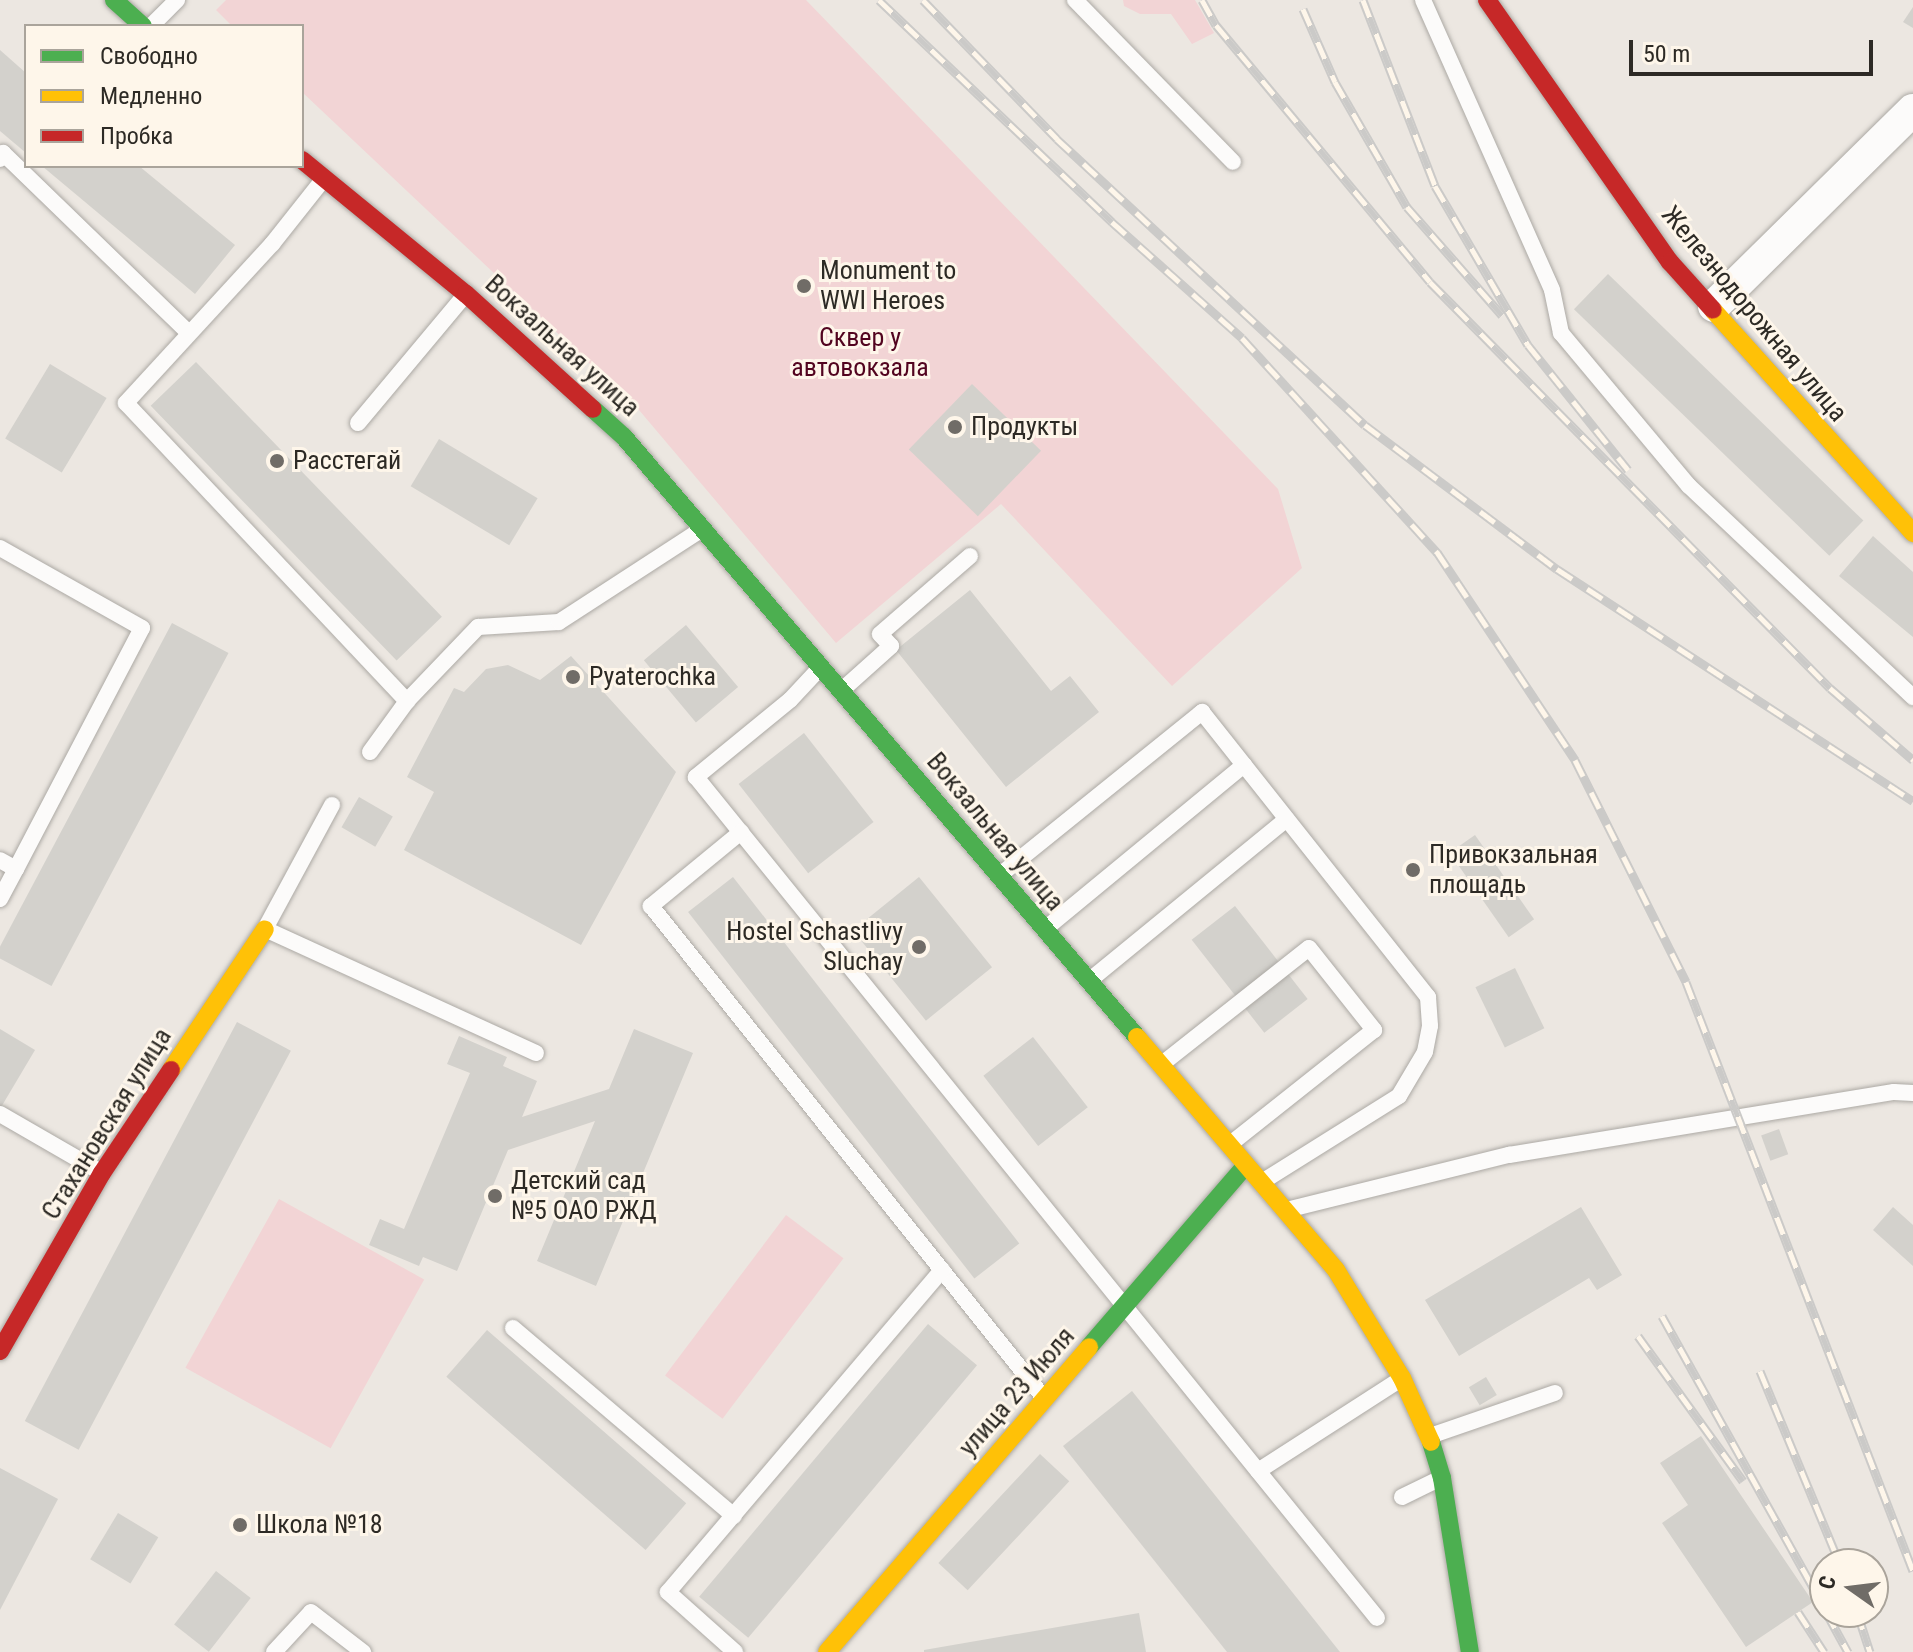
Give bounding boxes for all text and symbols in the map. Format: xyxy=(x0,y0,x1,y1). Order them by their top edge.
legend xyxy=(24,24,304,168)
scale bar xyxy=(1633,24,1877,74)
text: 50 m xyxy=(1643,40,1690,68)
text: Свободно xyxy=(100,42,198,70)
text: Медленно xyxy=(100,82,202,110)
text: Пробка xyxy=(100,122,173,150)
street label: Железнодорожная улица xyxy=(1655,200,1853,428)
place label: Monument to WWI Heroes xyxy=(820,255,956,316)
street label: Вокзальная улица xyxy=(479,269,645,423)
marker: Monument to WWI Heroes xyxy=(795,277,813,295)
park label: Сквер у автовокзала xyxy=(791,322,929,384)
place label: Продукты xyxy=(971,411,1078,443)
marker: Продукты xyxy=(946,418,964,436)
place label: Расстегай xyxy=(293,445,401,477)
marker: Расстегай xyxy=(268,452,286,470)
place label: Pyaterochka xyxy=(589,661,716,693)
marker: Pyaterochka xyxy=(564,668,582,686)
street label: Вокзальная улица xyxy=(920,747,1070,917)
place label: Привокзальная площадь xyxy=(1429,839,1598,900)
marker: Привокзальная площадь xyxy=(1404,861,1422,879)
place label: Hostel Schastlivy Sluchay xyxy=(726,916,903,978)
marker: Hostel Schastlivy Sluchay xyxy=(910,938,928,956)
street label: Стахановская улица xyxy=(36,1023,178,1225)
place label: Детский сад №5 ОАО РЖД xyxy=(511,1165,657,1226)
marker: Детский сад №5 ОАО РЖД xyxy=(486,1187,504,1205)
street label: улица 23 Июля xyxy=(953,1321,1081,1463)
place label: Школа №18 xyxy=(256,1509,383,1541)
marker: Школа №18 xyxy=(231,1516,249,1534)
north arrow xyxy=(1809,1548,1889,1628)
text: С xyxy=(1814,1573,1841,1592)

